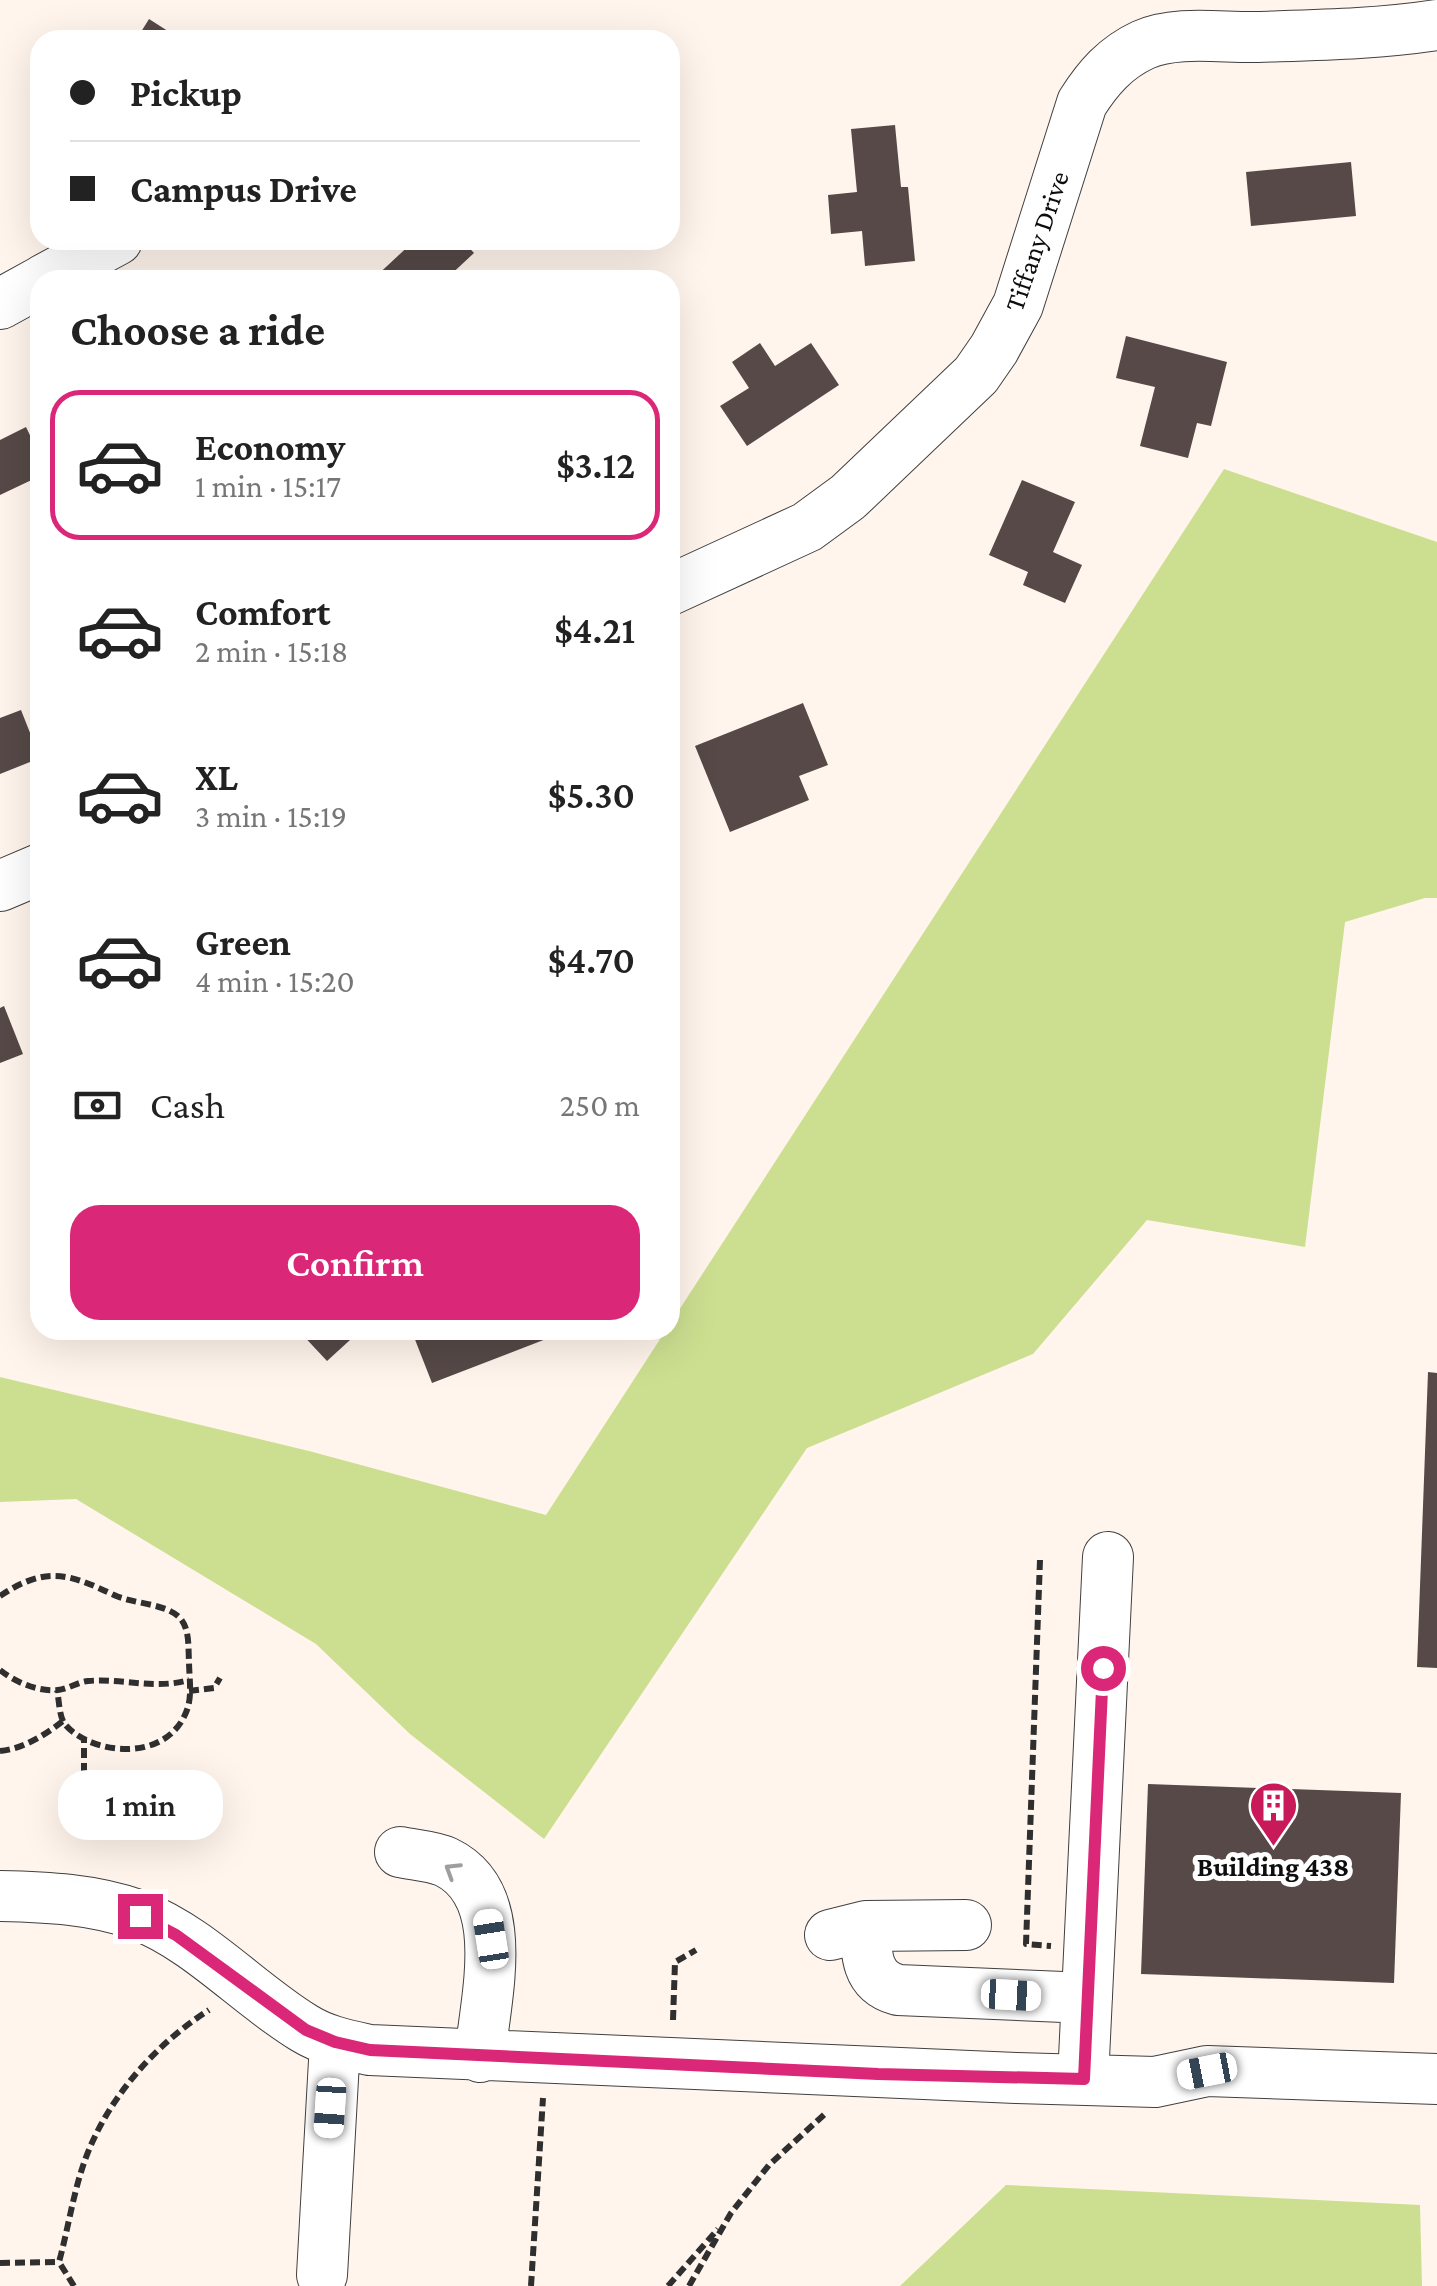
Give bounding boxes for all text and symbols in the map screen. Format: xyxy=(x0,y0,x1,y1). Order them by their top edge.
text: Pickup xyxy=(130,72,242,114)
street label: Tiffany Drive xyxy=(998,167,1075,315)
text: Campus Drive xyxy=(130,168,357,210)
text: Choose a ride xyxy=(70,305,325,355)
icon: car xyxy=(75,420,165,510)
text: Economy xyxy=(195,426,345,468)
text: $3.12 xyxy=(556,444,635,486)
text: 1 min · 15:17 xyxy=(195,468,341,504)
icon: car xyxy=(75,585,165,675)
text: Comfort xyxy=(195,591,331,633)
text: $4.21 xyxy=(554,609,635,651)
text: 2 min · 15:18 xyxy=(195,633,348,669)
icon: car xyxy=(75,750,165,840)
text: XL xyxy=(195,756,238,798)
text: $5.30 xyxy=(548,774,635,816)
text: 3 min · 15:19 xyxy=(195,798,347,834)
icon: car xyxy=(75,915,165,1005)
text: Green xyxy=(195,921,291,963)
text: $4.70 xyxy=(548,939,635,981)
text: 4 min · 15:20 xyxy=(195,963,355,999)
icon: cash xyxy=(70,1078,125,1133)
text: Cash xyxy=(150,1084,225,1126)
text: 250 m xyxy=(560,1087,640,1123)
button: Confirm xyxy=(70,1205,640,1320)
route start xyxy=(1081,1646,1126,1691)
callout: 1 min xyxy=(58,1771,222,1841)
building icon: Building 438 xyxy=(1247,1780,1299,1848)
text: 1 min xyxy=(105,1787,176,1823)
place label: Building 438 xyxy=(1197,1851,1349,1882)
one-way arrow xyxy=(445,1863,463,1882)
route end xyxy=(118,1894,163,1939)
car xyxy=(471,1907,511,1971)
car xyxy=(980,1978,1042,2012)
car xyxy=(1175,2051,1239,2091)
car xyxy=(313,2077,347,2139)

